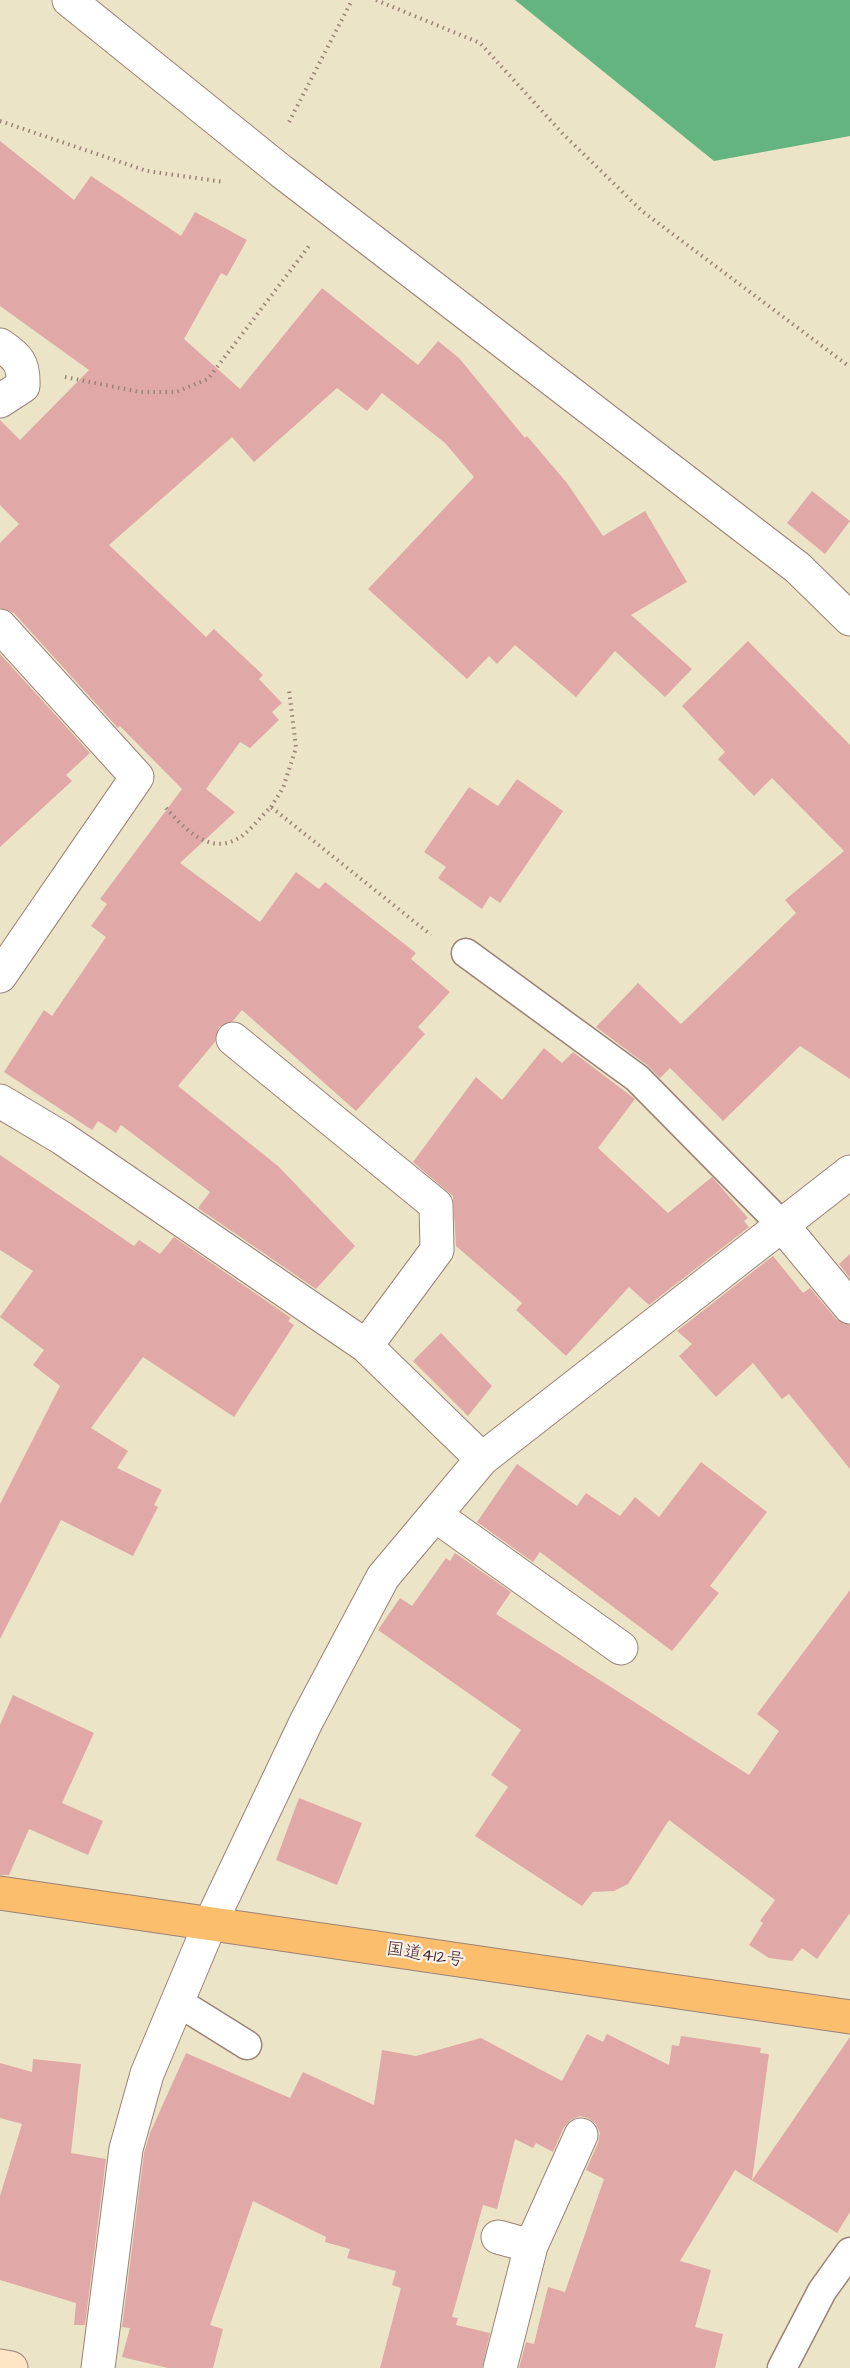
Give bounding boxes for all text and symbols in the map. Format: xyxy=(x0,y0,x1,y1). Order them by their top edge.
street label: 国道412号 xyxy=(384,1939,466,1973)

